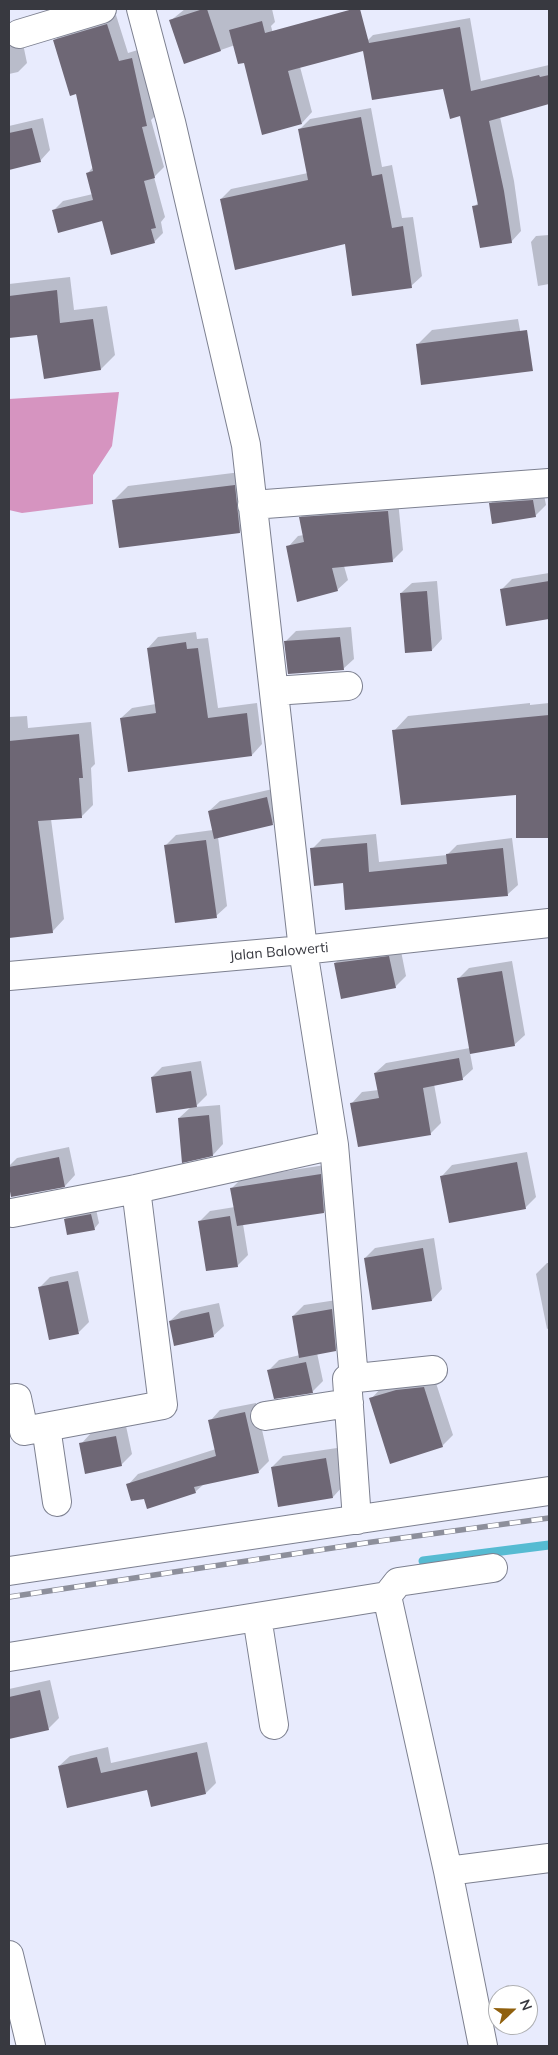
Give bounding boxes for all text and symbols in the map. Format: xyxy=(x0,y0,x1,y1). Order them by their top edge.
street label: Jalan Balowerti xyxy=(229,939,329,965)
north arrow xyxy=(488,1985,538,2035)
text: N xyxy=(516,1997,536,2013)

